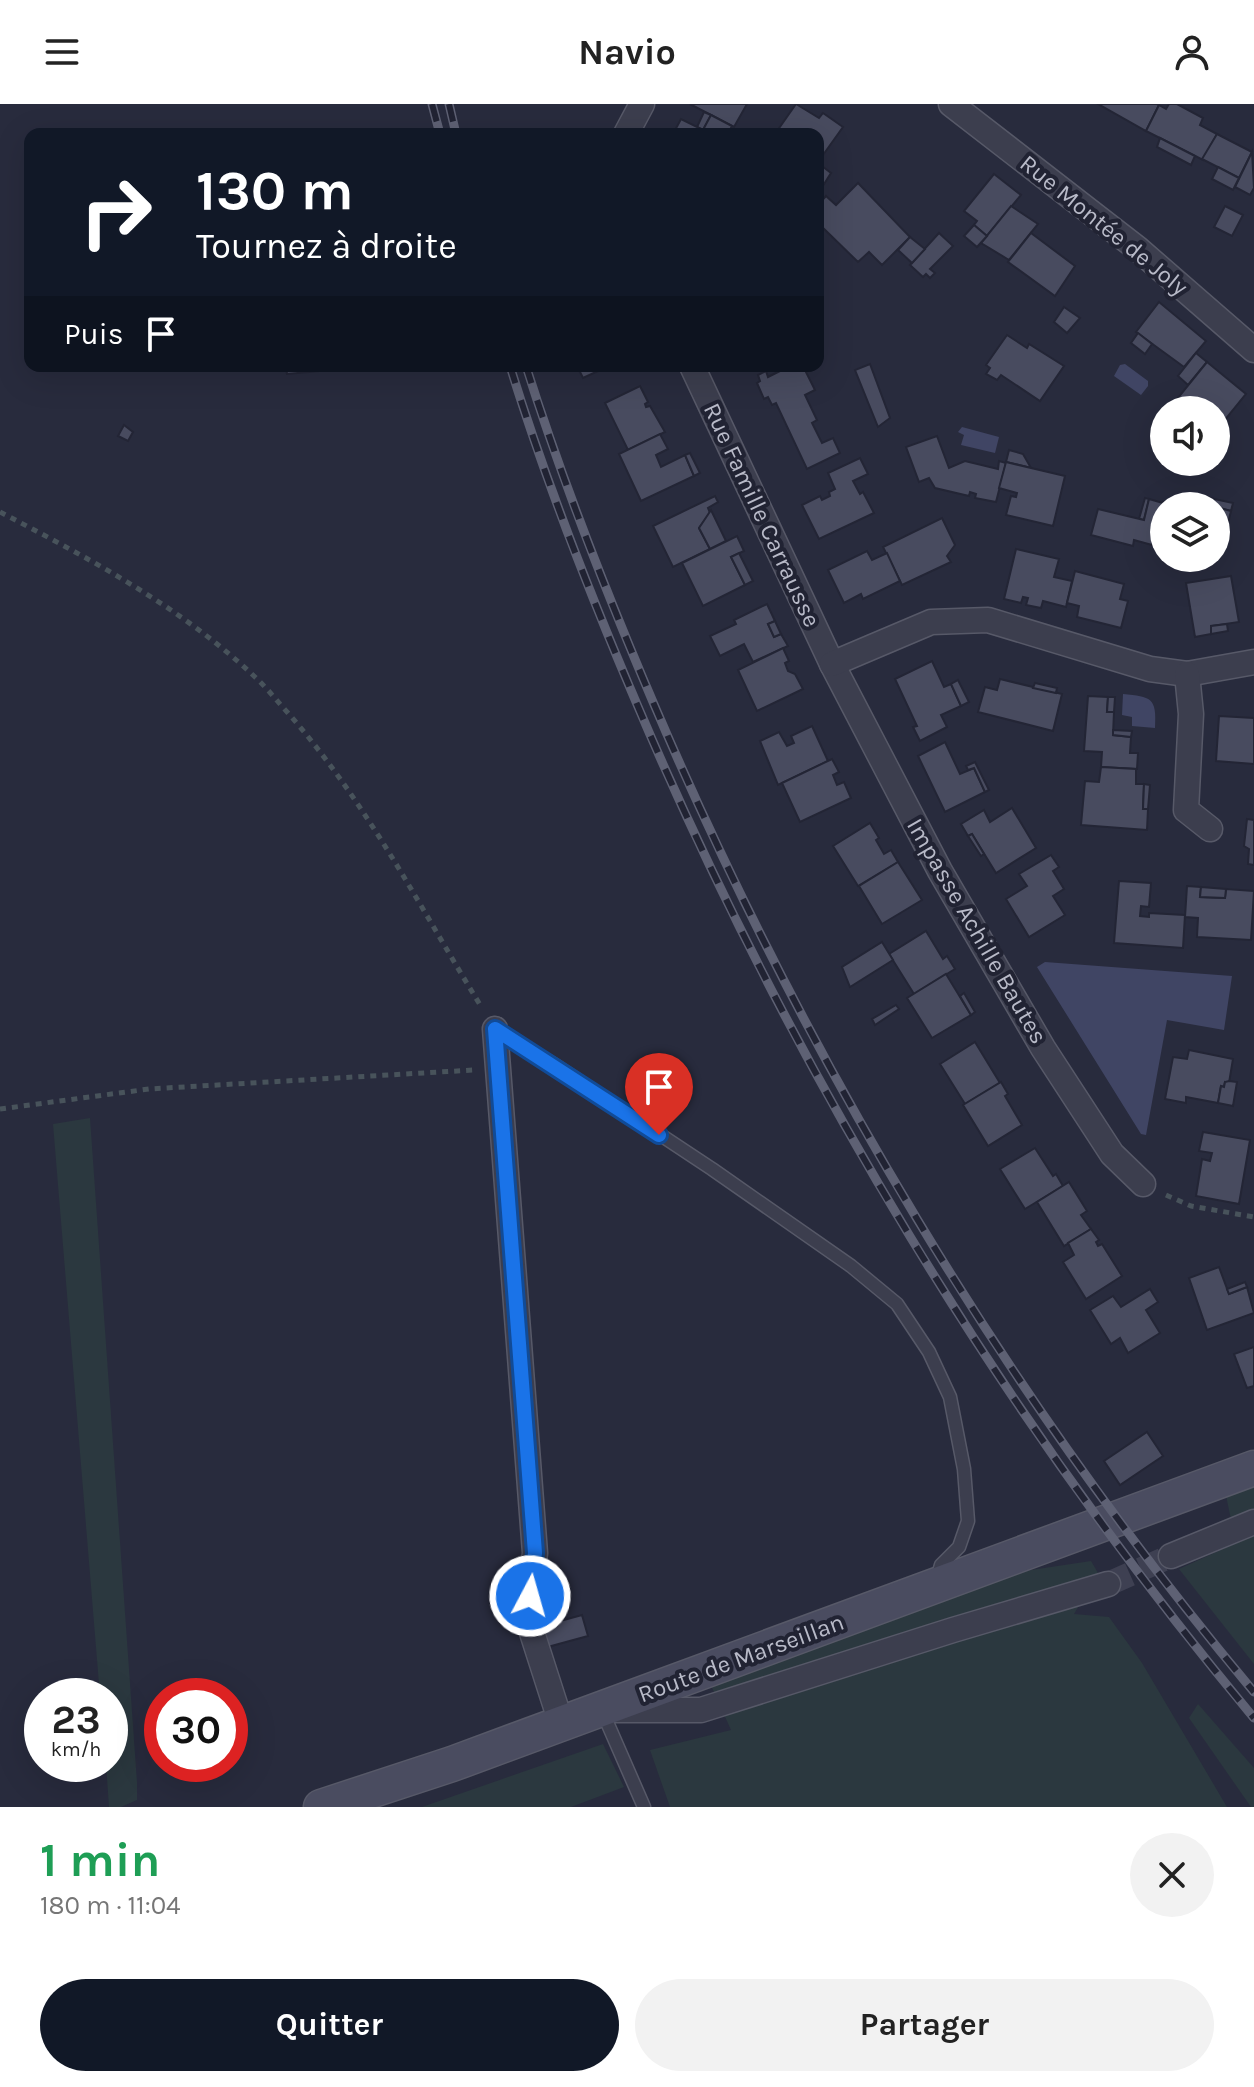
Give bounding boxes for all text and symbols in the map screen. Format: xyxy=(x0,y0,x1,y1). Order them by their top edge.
icon: menu xyxy=(40,30,84,74)
icon: person xyxy=(1170,30,1214,74)
text: Navio xyxy=(578,31,676,73)
street label: Rue Montée de Joly xyxy=(1015,149,1193,301)
text: 130 m xyxy=(196,158,354,223)
icon: right xyxy=(64,160,168,264)
text: Tournez à droite xyxy=(196,225,457,267)
icon: arrive xyxy=(139,312,183,356)
text: Puis xyxy=(64,316,123,352)
map controls xyxy=(1150,396,1230,572)
button: sound xyxy=(1150,396,1230,476)
street label: Rue Famille Carrausse xyxy=(698,398,826,632)
button: layers xyxy=(1150,492,1230,572)
street label: Impasse Achille Bautes xyxy=(901,813,1053,1049)
pin xyxy=(625,1053,693,1135)
icon: arrive xyxy=(637,1065,681,1109)
position arrow xyxy=(488,1554,572,1638)
street label: Route de Marseillan xyxy=(634,1608,848,1708)
speed limit sign: 30 xyxy=(144,1678,248,1782)
text: 23 xyxy=(51,1696,101,1743)
text: km/h xyxy=(51,1738,101,1761)
text: 1 min xyxy=(40,1832,160,1888)
button: close xyxy=(1130,1833,1214,1917)
text: 180 m · 11:04 xyxy=(40,1890,181,1921)
button: Quitter xyxy=(40,1979,619,2071)
button: Partager xyxy=(635,1979,1214,2071)

